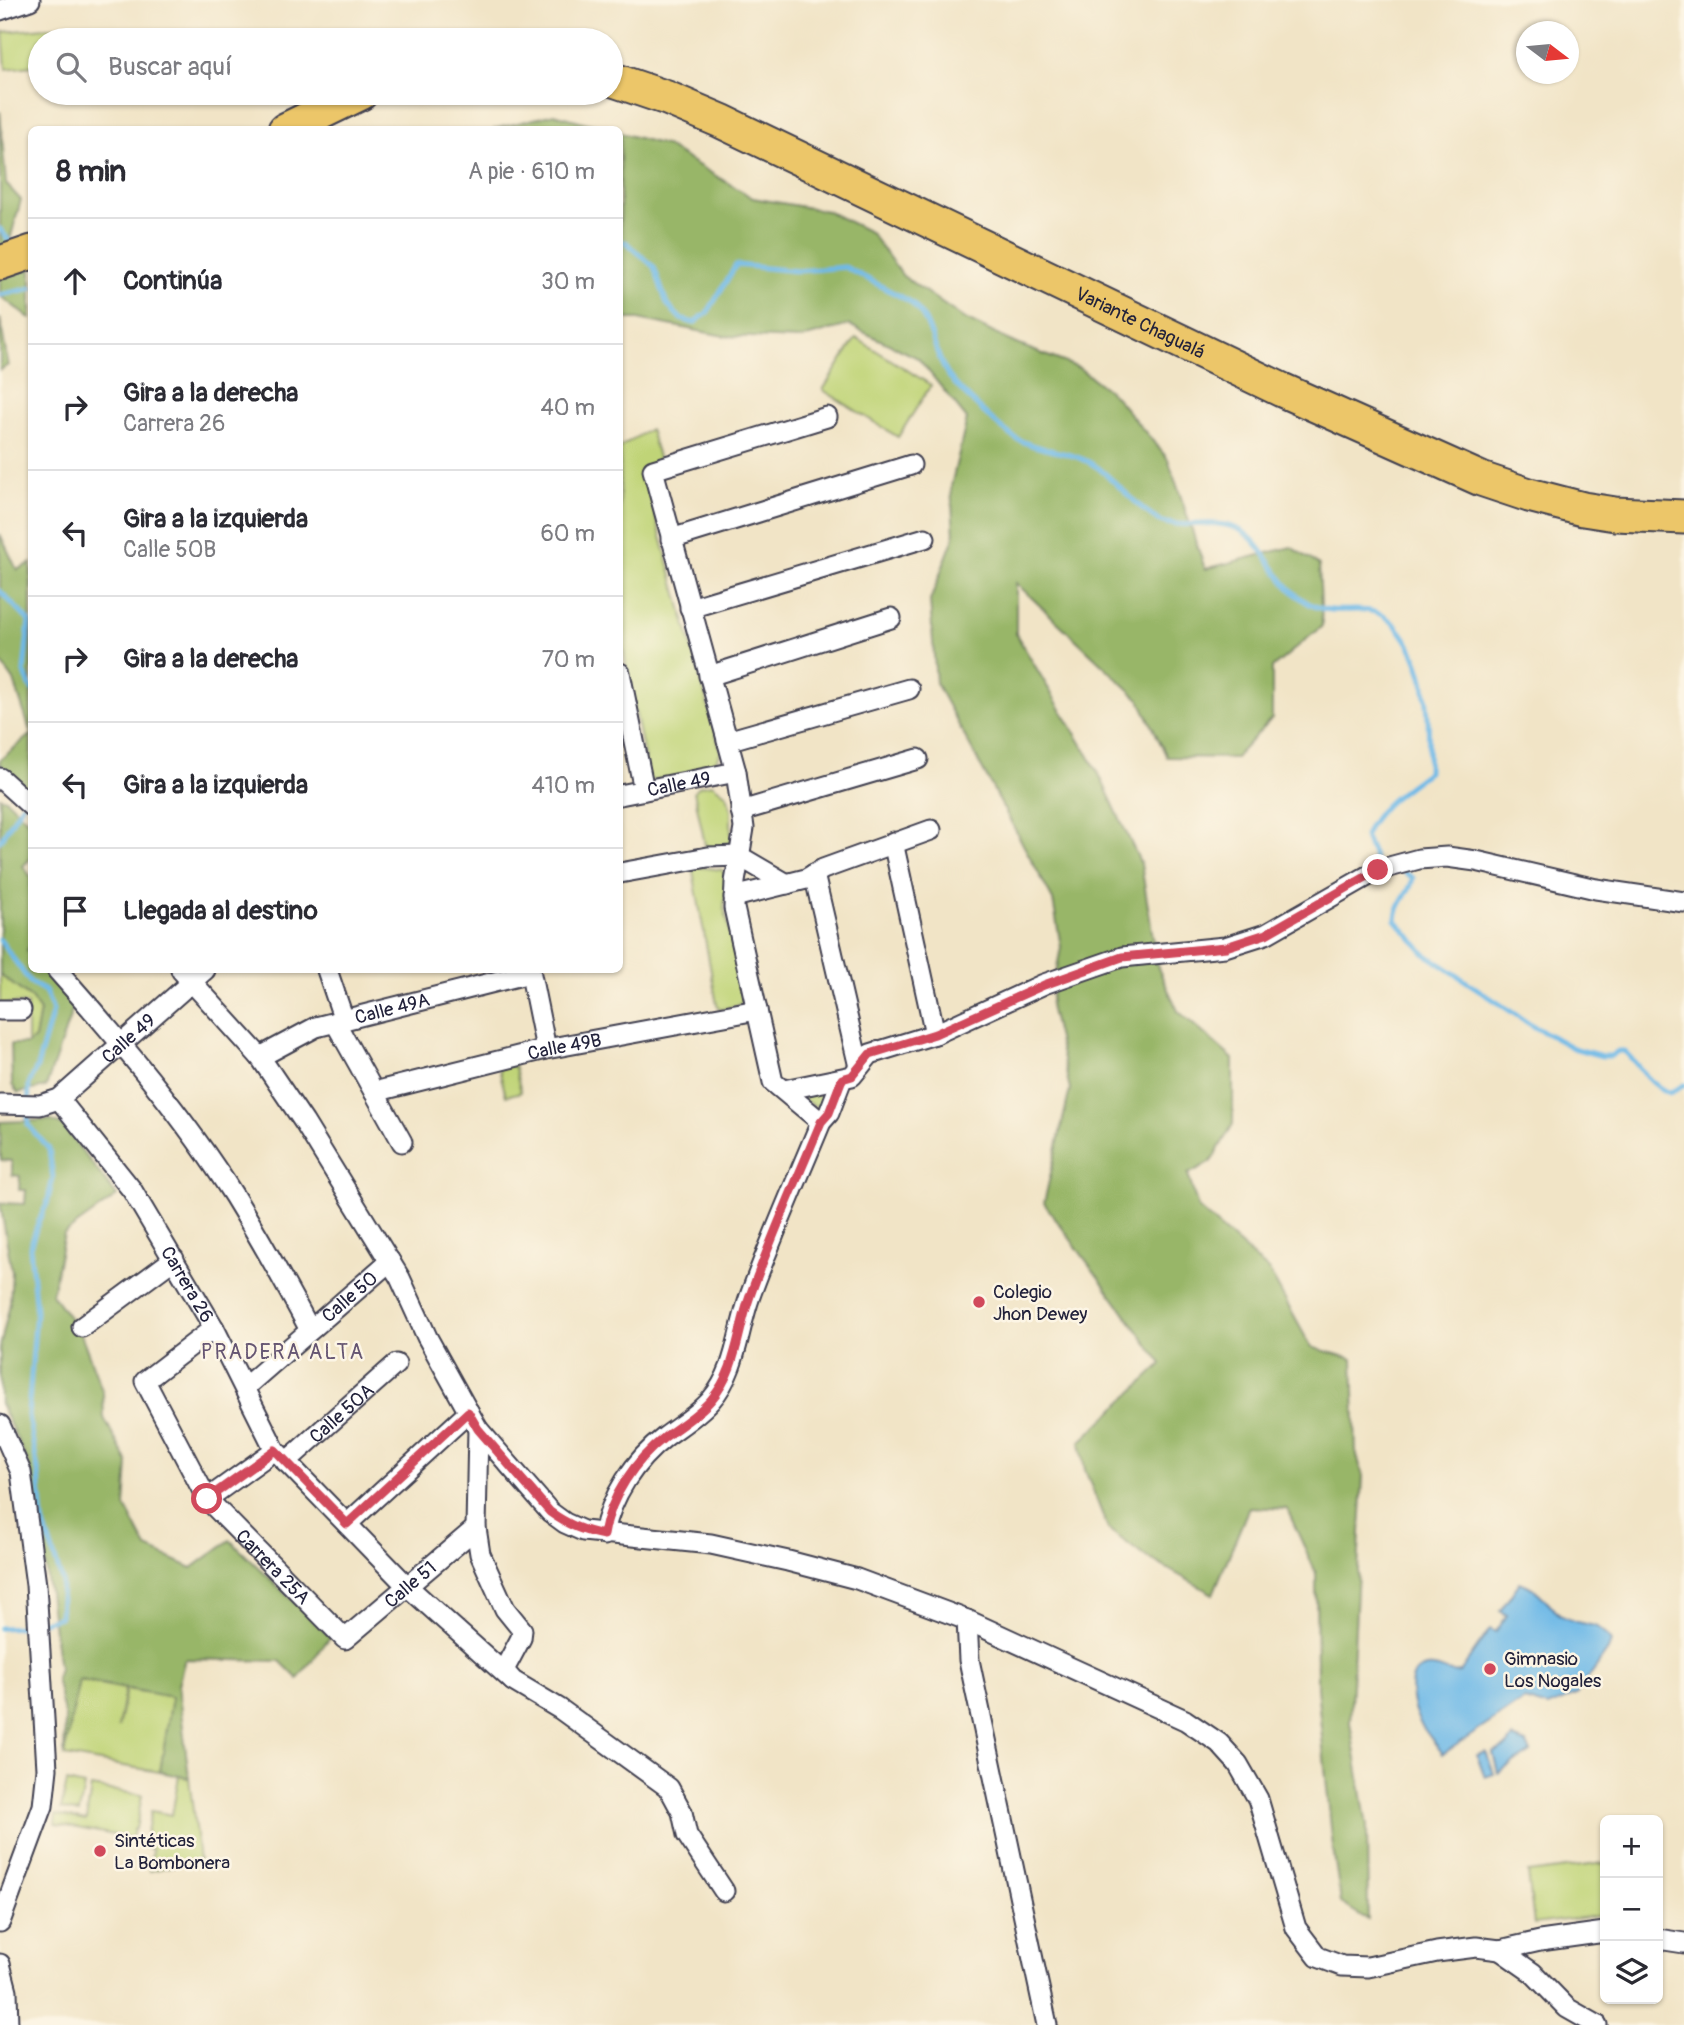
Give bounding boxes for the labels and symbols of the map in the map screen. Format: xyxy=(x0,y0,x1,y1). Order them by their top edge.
north arrow xyxy=(1516,21,1579,84)
street label: Variante Chagualá xyxy=(1071,282,1209,364)
street label: Calle 49 xyxy=(645,766,713,802)
route end xyxy=(1362,854,1393,885)
street label: Calle 49A xyxy=(352,988,432,1030)
street label: Calle 49 xyxy=(97,1009,161,1069)
street label: Calle 49B xyxy=(525,1028,604,1066)
street label: Carrera 26 xyxy=(155,1242,219,1327)
street label: Calle 50 xyxy=(317,1266,383,1328)
place label: Colegio Jhon Dewey xyxy=(993,1280,1088,1326)
marker: Colegio Jhon Dewey xyxy=(971,1294,987,1310)
district label: PRADERA ALTA xyxy=(201,1339,365,1366)
street label: Calle 50A xyxy=(305,1378,379,1449)
route start xyxy=(191,1483,222,1514)
street label: Carrera 25A xyxy=(230,1524,315,1610)
street label: Calle 51 xyxy=(380,1556,442,1614)
place label: Gimnasio Los Nogales xyxy=(1504,1647,1602,1693)
marker: Gimnasio Los Nogales xyxy=(1482,1661,1498,1677)
place label: Sintéticas La Bombonera xyxy=(114,1829,230,1875)
marker: Sintéticas La Bombonera xyxy=(92,1843,108,1859)

